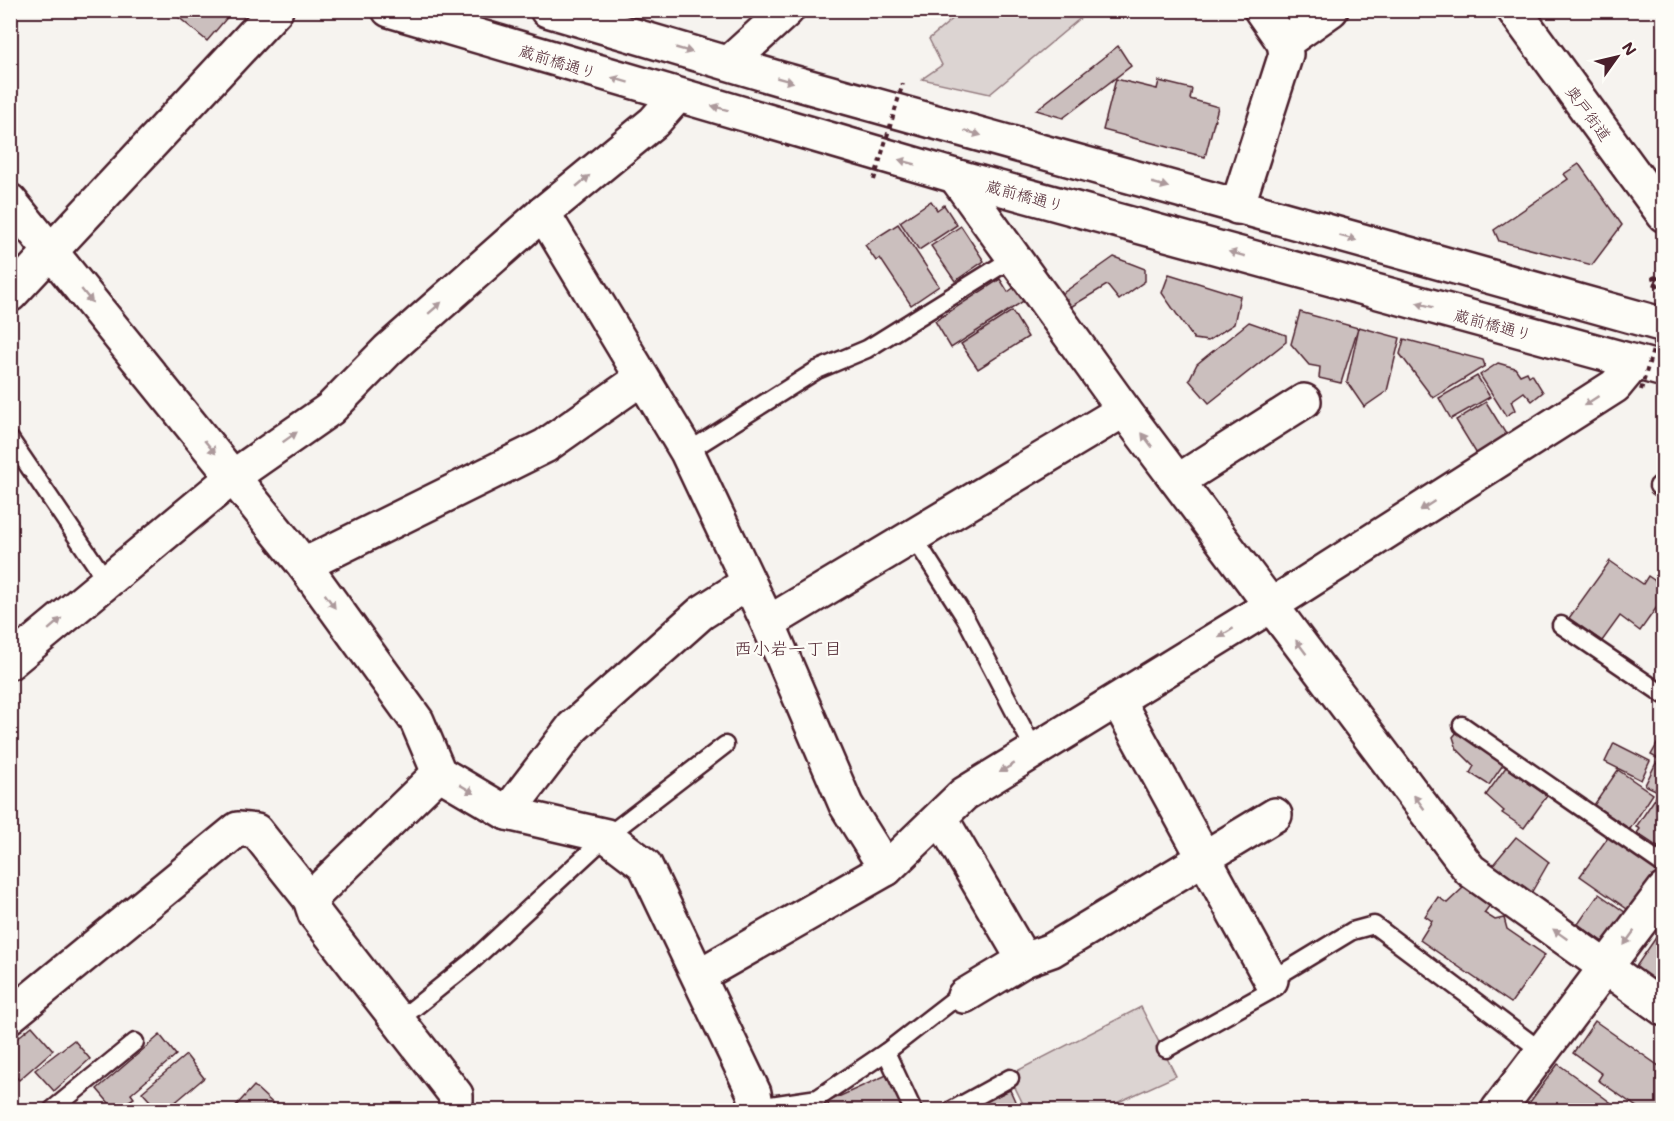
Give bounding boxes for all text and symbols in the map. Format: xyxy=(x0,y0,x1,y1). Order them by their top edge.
north arrow xyxy=(1587,27,1647,87)
text: N xyxy=(1618,37,1642,59)
street label: 蔵前橋通り xyxy=(517,39,599,83)
one-way arrow xyxy=(675,46,693,55)
one-way arrow xyxy=(611,75,629,84)
one-way arrow xyxy=(776,76,794,85)
street label: 奥戸街道 xyxy=(1562,81,1616,145)
one-way arrow xyxy=(710,103,729,113)
one-way arrow xyxy=(964,129,982,138)
one-way arrow xyxy=(898,157,916,166)
one-way arrow xyxy=(575,174,591,187)
street label: 蔵前橋通り xyxy=(984,175,1066,215)
one-way arrow xyxy=(1152,181,1170,190)
one-way arrow xyxy=(1339,233,1357,243)
one-way arrow xyxy=(1227,248,1246,258)
one-way arrow xyxy=(80,288,93,303)
one-way arrow xyxy=(1416,300,1434,309)
one-way arrow xyxy=(427,302,442,315)
street label: 蔵前橋通り xyxy=(1452,304,1534,344)
one-way arrow xyxy=(1583,396,1599,407)
one-way arrow xyxy=(281,431,297,443)
one-way arrow xyxy=(1141,432,1153,448)
one-way arrow xyxy=(203,439,216,454)
one-way arrow xyxy=(1419,500,1435,512)
one-way arrow xyxy=(324,592,336,608)
one-way arrow xyxy=(47,618,62,631)
one-way arrow xyxy=(1218,628,1235,639)
district label: 西小岩一丁目 xyxy=(734,636,842,660)
one-way arrow xyxy=(1295,639,1308,655)
one-way arrow xyxy=(999,763,1015,774)
one-way arrow xyxy=(459,784,475,795)
one-way arrow xyxy=(1413,795,1425,810)
one-way arrow xyxy=(1552,928,1568,940)
one-way arrow xyxy=(1623,929,1635,945)

